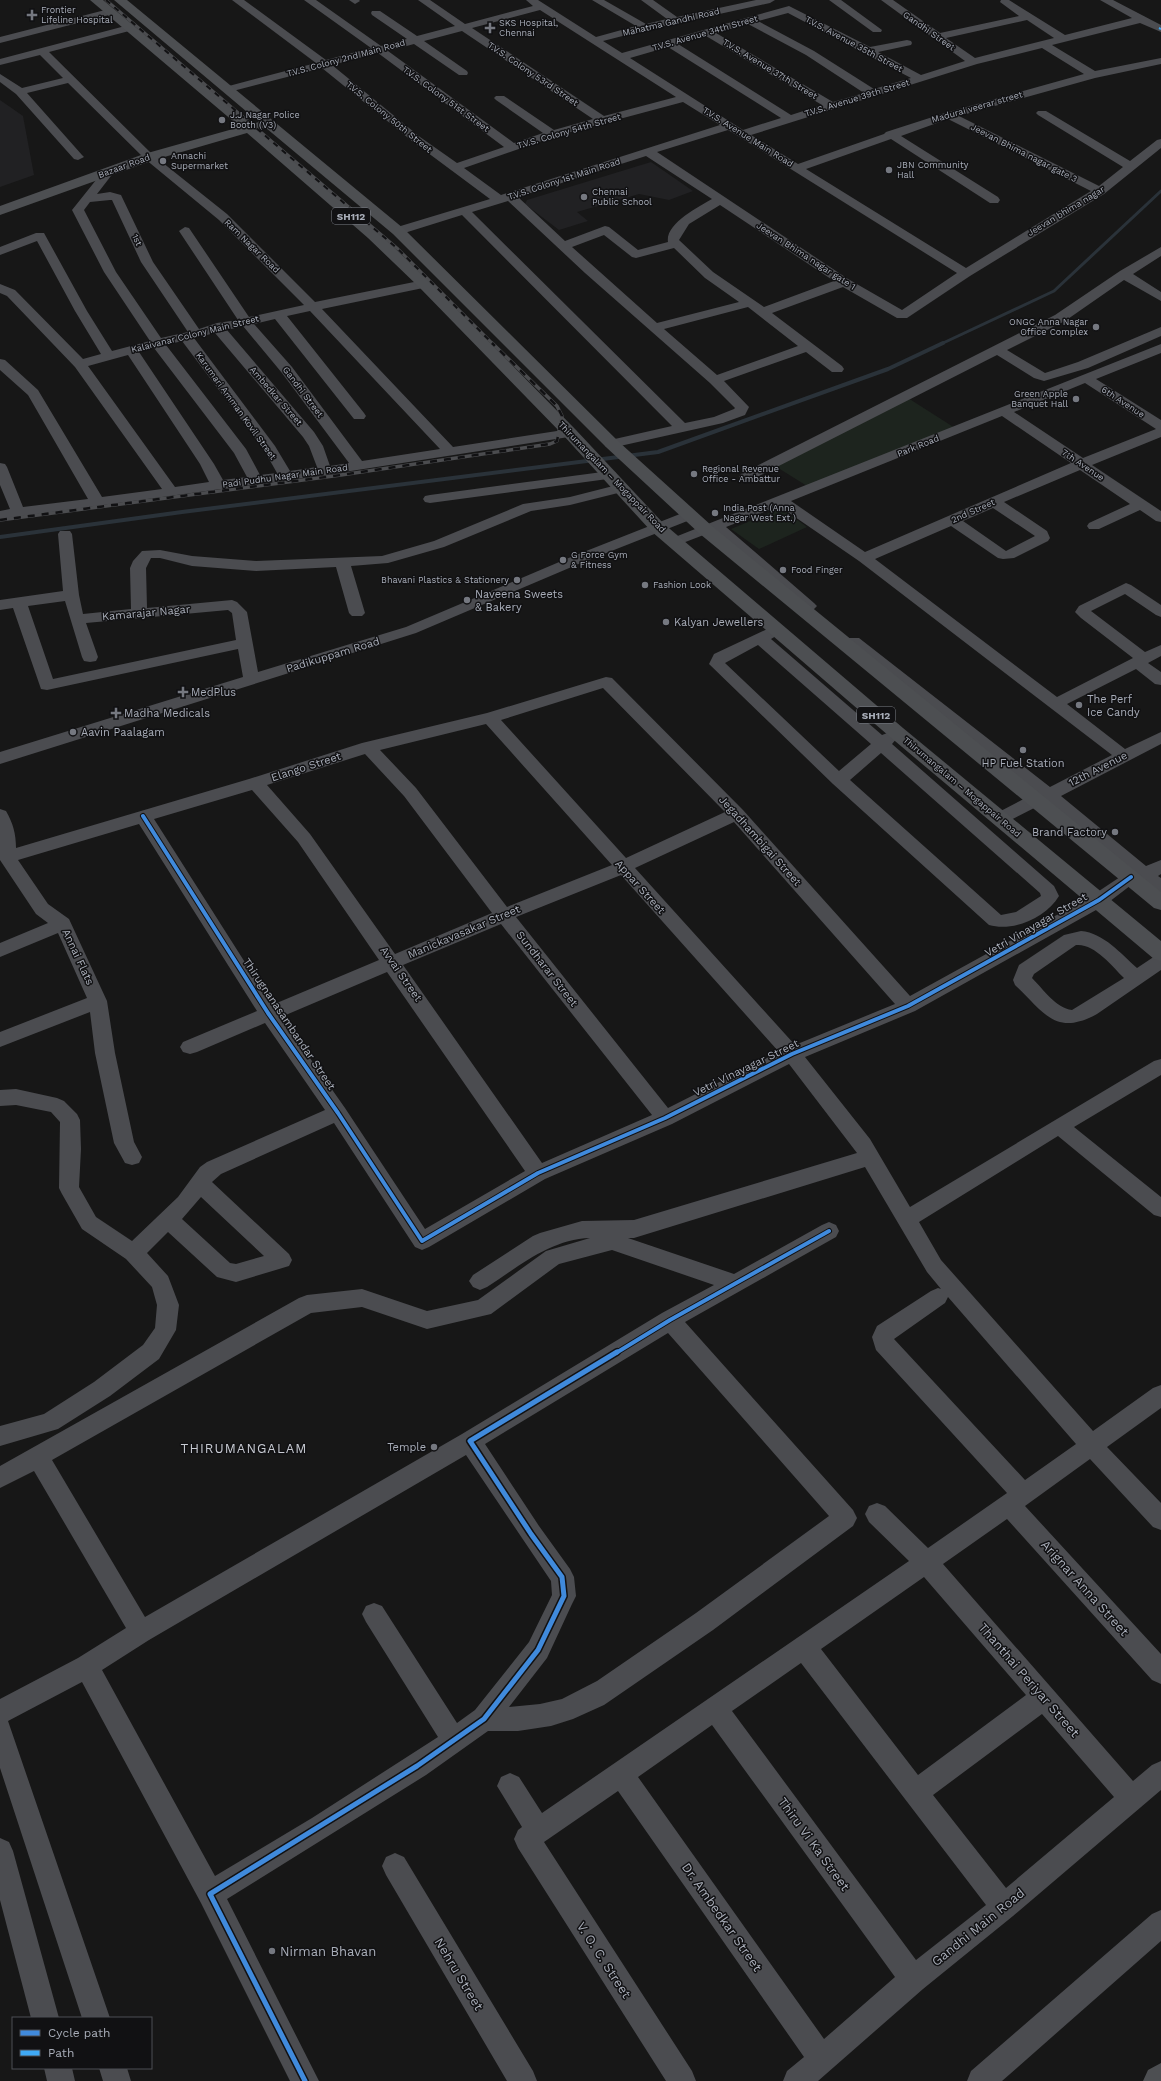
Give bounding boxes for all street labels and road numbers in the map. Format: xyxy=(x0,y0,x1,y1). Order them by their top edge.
street label: Mahatma Gandhi Road xyxy=(621,6,721,38)
street label: Gandhi Street xyxy=(901,9,957,53)
street label: T.V.S. Avenue 34th Street xyxy=(651,13,759,53)
street label: T.V.S. Avenue 35th Street xyxy=(804,14,905,74)
street label: T.V.S. Colony 2nd Main Road xyxy=(286,37,406,79)
street label: T.V.S. Avenue 37th Street xyxy=(721,37,819,101)
street label: T.V.S. Colony 53rd Street xyxy=(486,40,580,108)
street label: T.V.S. Colony 51st Street xyxy=(401,64,491,134)
street label: T.V.S. Avenue 39th Street xyxy=(803,77,911,119)
street label: T.V.S. Colony 50th Street xyxy=(344,79,434,155)
street label: Madurai veerar street xyxy=(930,89,1024,125)
street label: T.V.S. Avenue Main Road xyxy=(701,105,795,169)
street label: T.V.S. Colony 54th Street xyxy=(516,111,622,151)
street label: Jeevan Bhima nagar gate 3 xyxy=(969,122,1079,184)
street label: Bazaar Road xyxy=(97,152,151,180)
street label: T.V.S. Colony 1st Main Road xyxy=(507,156,621,202)
street label: Jeevan bhima nagar xyxy=(1026,184,1107,238)
road number: SH112 xyxy=(332,208,370,224)
street label: Ram Nagar Road xyxy=(222,217,282,275)
street label: Jeevan Bhima nagar gate 1 xyxy=(755,220,857,292)
street label: 1st xyxy=(130,232,144,248)
street label: Kalaivanar Colony Main Street xyxy=(130,313,260,355)
street label: Karumari Amman Kovil Street xyxy=(194,350,278,462)
street label: Ambedkar Street xyxy=(248,365,304,428)
street label: Gandhi Street xyxy=(281,365,325,420)
street label: 6th Avenue xyxy=(1100,384,1146,420)
street label: Thirumangalam – Mogappair Road xyxy=(556,419,668,535)
street label: Park Road xyxy=(896,433,940,459)
street label: 7th Avenue xyxy=(1060,447,1106,483)
street label: Padi Pudhu Nagar Main Road xyxy=(222,462,348,490)
street label: 2nd Street xyxy=(950,497,997,525)
street label: Kamarajar Nagar xyxy=(101,603,191,623)
street label: Padikuppam Road xyxy=(285,635,381,675)
road number: SH112 xyxy=(857,707,895,723)
street label: Thirumangalam – Mogappair Road xyxy=(901,735,1023,839)
street label: Elango Street xyxy=(269,749,343,784)
street label: 12th Avenue xyxy=(1066,749,1130,789)
street label: Jegadhambigai Street xyxy=(716,793,804,889)
street label: Appar Street xyxy=(612,857,668,917)
street label: Vetri Vinayagar Street xyxy=(983,890,1090,960)
street label: Manickavasakar Street xyxy=(406,902,523,962)
street label: Annai Flats xyxy=(59,927,97,987)
street label: Sundharar Street xyxy=(513,929,581,1010)
street label: Avvai Street xyxy=(377,944,425,1004)
street label: Thirugnanasambandar Street xyxy=(240,956,338,1093)
street label: Vetri Vinayagar Street xyxy=(691,1037,801,1099)
street label: Arignar Anna Street xyxy=(1038,1537,1132,1639)
street label: Thanthai Periyar Street xyxy=(975,1620,1083,1741)
street label: Thiru Vi Ka Street xyxy=(775,1794,853,1894)
street label: Dr. Ambedkar Street xyxy=(679,1860,765,1975)
street label: Gandhi Main Road xyxy=(929,1885,1027,1969)
street label: V. O. C. Street xyxy=(574,1919,635,2001)
street label: Nehru Street xyxy=(431,1935,487,2013)

